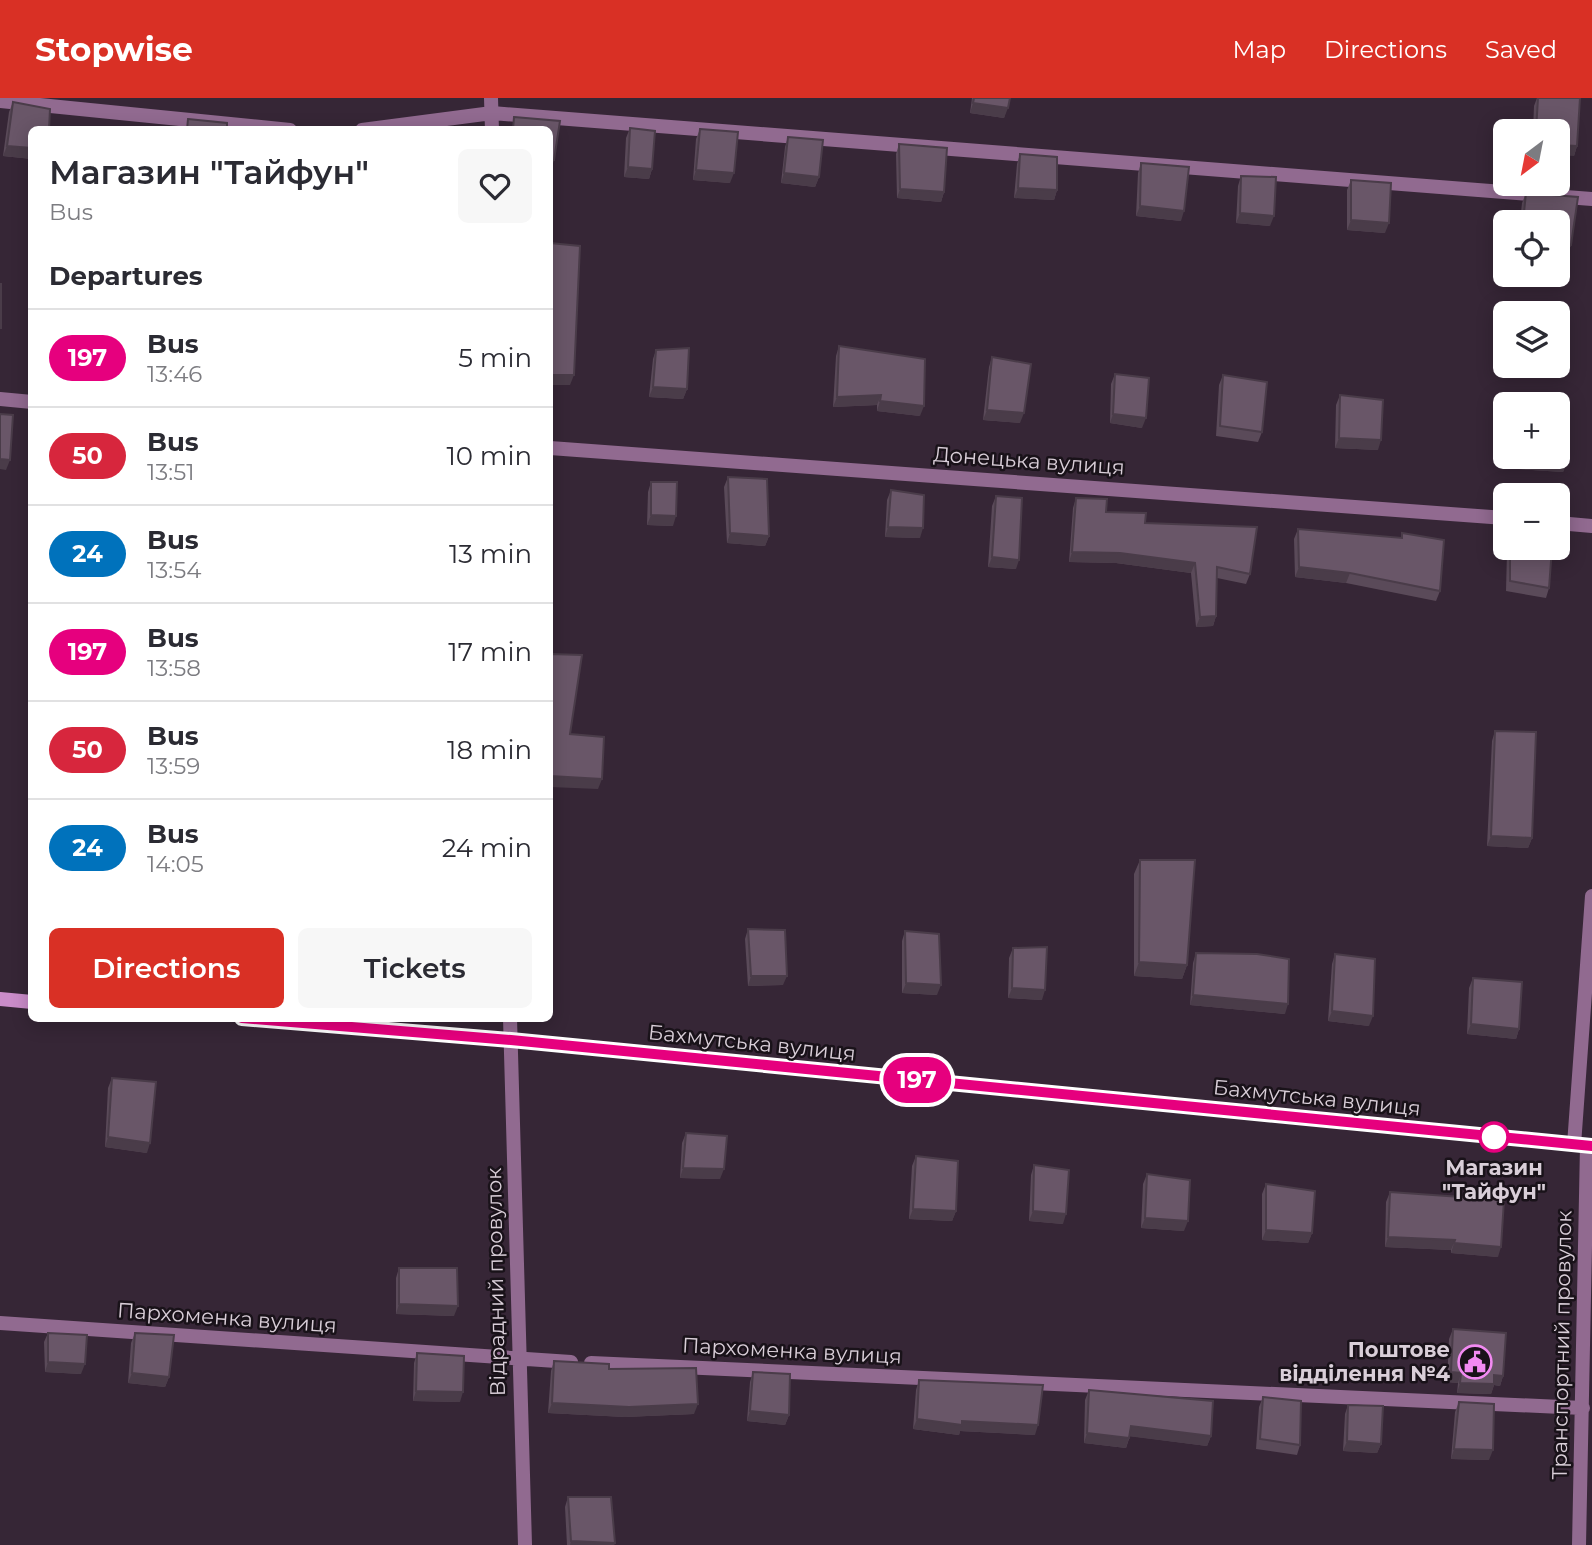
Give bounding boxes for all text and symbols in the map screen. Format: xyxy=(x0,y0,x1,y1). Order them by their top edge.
text: Stopwise xyxy=(35,29,193,69)
text: Map xyxy=(1233,35,1286,64)
text: Directions xyxy=(1324,35,1447,64)
text: Saved xyxy=(1485,35,1557,64)
north arrow xyxy=(1493,119,1570,196)
map controls xyxy=(1493,119,1570,560)
button: heart xyxy=(458,149,532,223)
text: Магазин "Тайфун" xyxy=(49,152,369,192)
text: Bus xyxy=(49,198,93,226)
button: locate xyxy=(1493,210,1570,287)
text: Departures xyxy=(49,260,203,292)
button: layers xyxy=(1493,301,1570,378)
text: Bus xyxy=(147,328,199,360)
text: 5 min xyxy=(458,342,532,374)
text: 197 xyxy=(68,343,107,372)
text: 13:46 xyxy=(147,360,202,388)
button: + xyxy=(1493,392,1570,469)
text: Bus xyxy=(147,426,199,458)
text: 10 min xyxy=(446,440,532,472)
text: 50 xyxy=(72,441,103,470)
street label: Донецька вулиця xyxy=(933,441,1125,480)
text: 13:51 xyxy=(147,458,194,486)
button: − xyxy=(1493,483,1570,560)
text: Bus xyxy=(147,524,199,556)
text: 13 min xyxy=(449,538,532,570)
text: 24 xyxy=(72,539,103,568)
text: 13:54 xyxy=(147,556,201,584)
text: Bus xyxy=(147,622,199,654)
text: 17 min xyxy=(448,636,532,668)
text: 197 xyxy=(68,637,107,666)
text: 13:58 xyxy=(147,654,201,682)
text: Bus xyxy=(147,720,199,752)
text: 18 min xyxy=(447,734,532,766)
text: 50 xyxy=(72,735,103,764)
text: 13:59 xyxy=(147,752,200,780)
text: Bus xyxy=(147,818,199,850)
text: 24 min xyxy=(442,832,532,864)
text: 24 xyxy=(72,833,103,862)
text: 14:05 xyxy=(147,850,204,878)
button: Directions xyxy=(49,928,284,1008)
button: Tickets xyxy=(298,928,532,1008)
street label: Бахмутська вулиця xyxy=(647,1019,857,1066)
line badge: 197 xyxy=(877,1057,957,1103)
text: 197 xyxy=(897,1065,937,1094)
street label: Бахмутська вулиця xyxy=(1212,1074,1422,1121)
marker: Магазин "Тайфун" xyxy=(1479,1122,1509,1152)
place label: Магазин "Тайфун" xyxy=(1442,1155,1546,1204)
street label: Відрадний провулок xyxy=(481,1167,510,1397)
street label: Транспортний провулок xyxy=(1547,1210,1576,1480)
street label: Пархоменка вулиця xyxy=(116,1297,338,1338)
street label: Пархоменка вулиця xyxy=(682,1332,903,1369)
place label: Поштове відділення №4 xyxy=(1279,1337,1451,1386)
public building icon: Поштове відділення №4 xyxy=(1456,1343,1494,1381)

